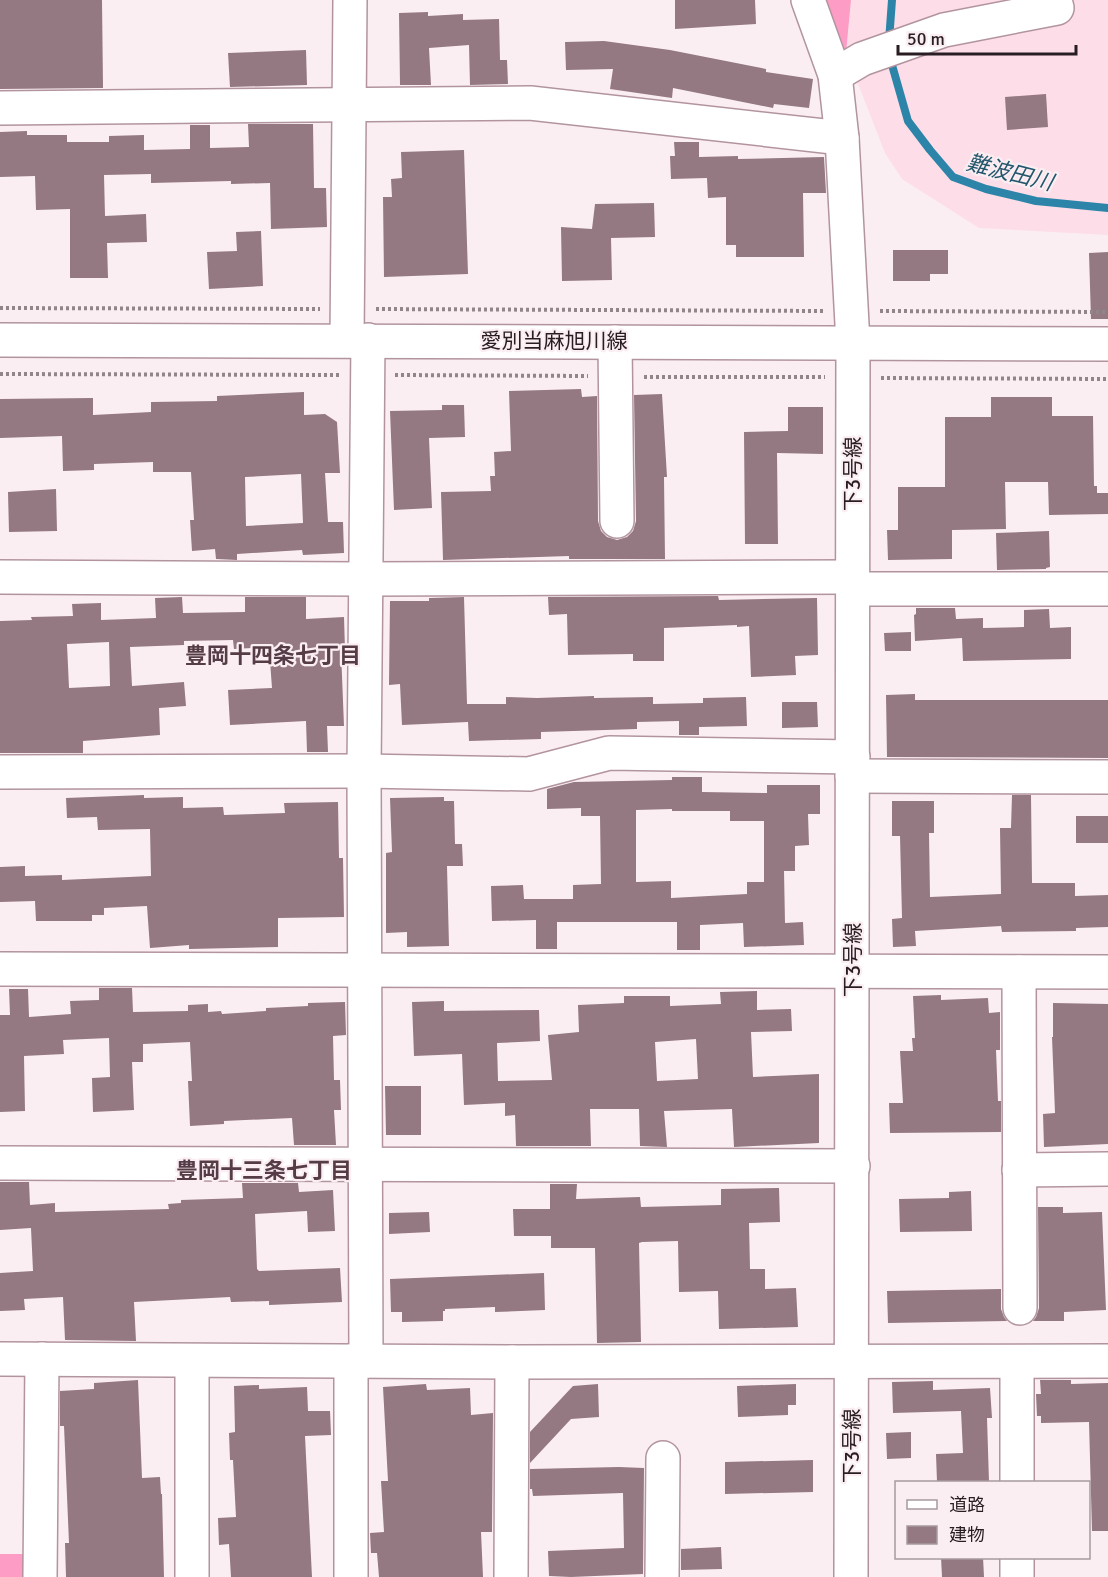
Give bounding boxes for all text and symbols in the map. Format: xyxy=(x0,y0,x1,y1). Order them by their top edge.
scale bar xyxy=(898,18,1076,56)
text: 50 m xyxy=(907,28,945,50)
water label: 難波田川 xyxy=(964,149,1058,197)
street label: 愛別当麻旭川線 xyxy=(481,328,628,354)
street label: 下3号線 xyxy=(840,437,866,511)
district label: 豊岡十四条七丁目 xyxy=(185,642,361,669)
street label: 下3号線 xyxy=(840,923,866,997)
district label: 豊岡十三条七丁目 xyxy=(176,1157,352,1184)
street label: 下3号線 xyxy=(839,1409,865,1483)
legend xyxy=(895,1481,1090,1559)
text: 道路 xyxy=(949,1494,985,1516)
text: 建物 xyxy=(949,1524,985,1546)

